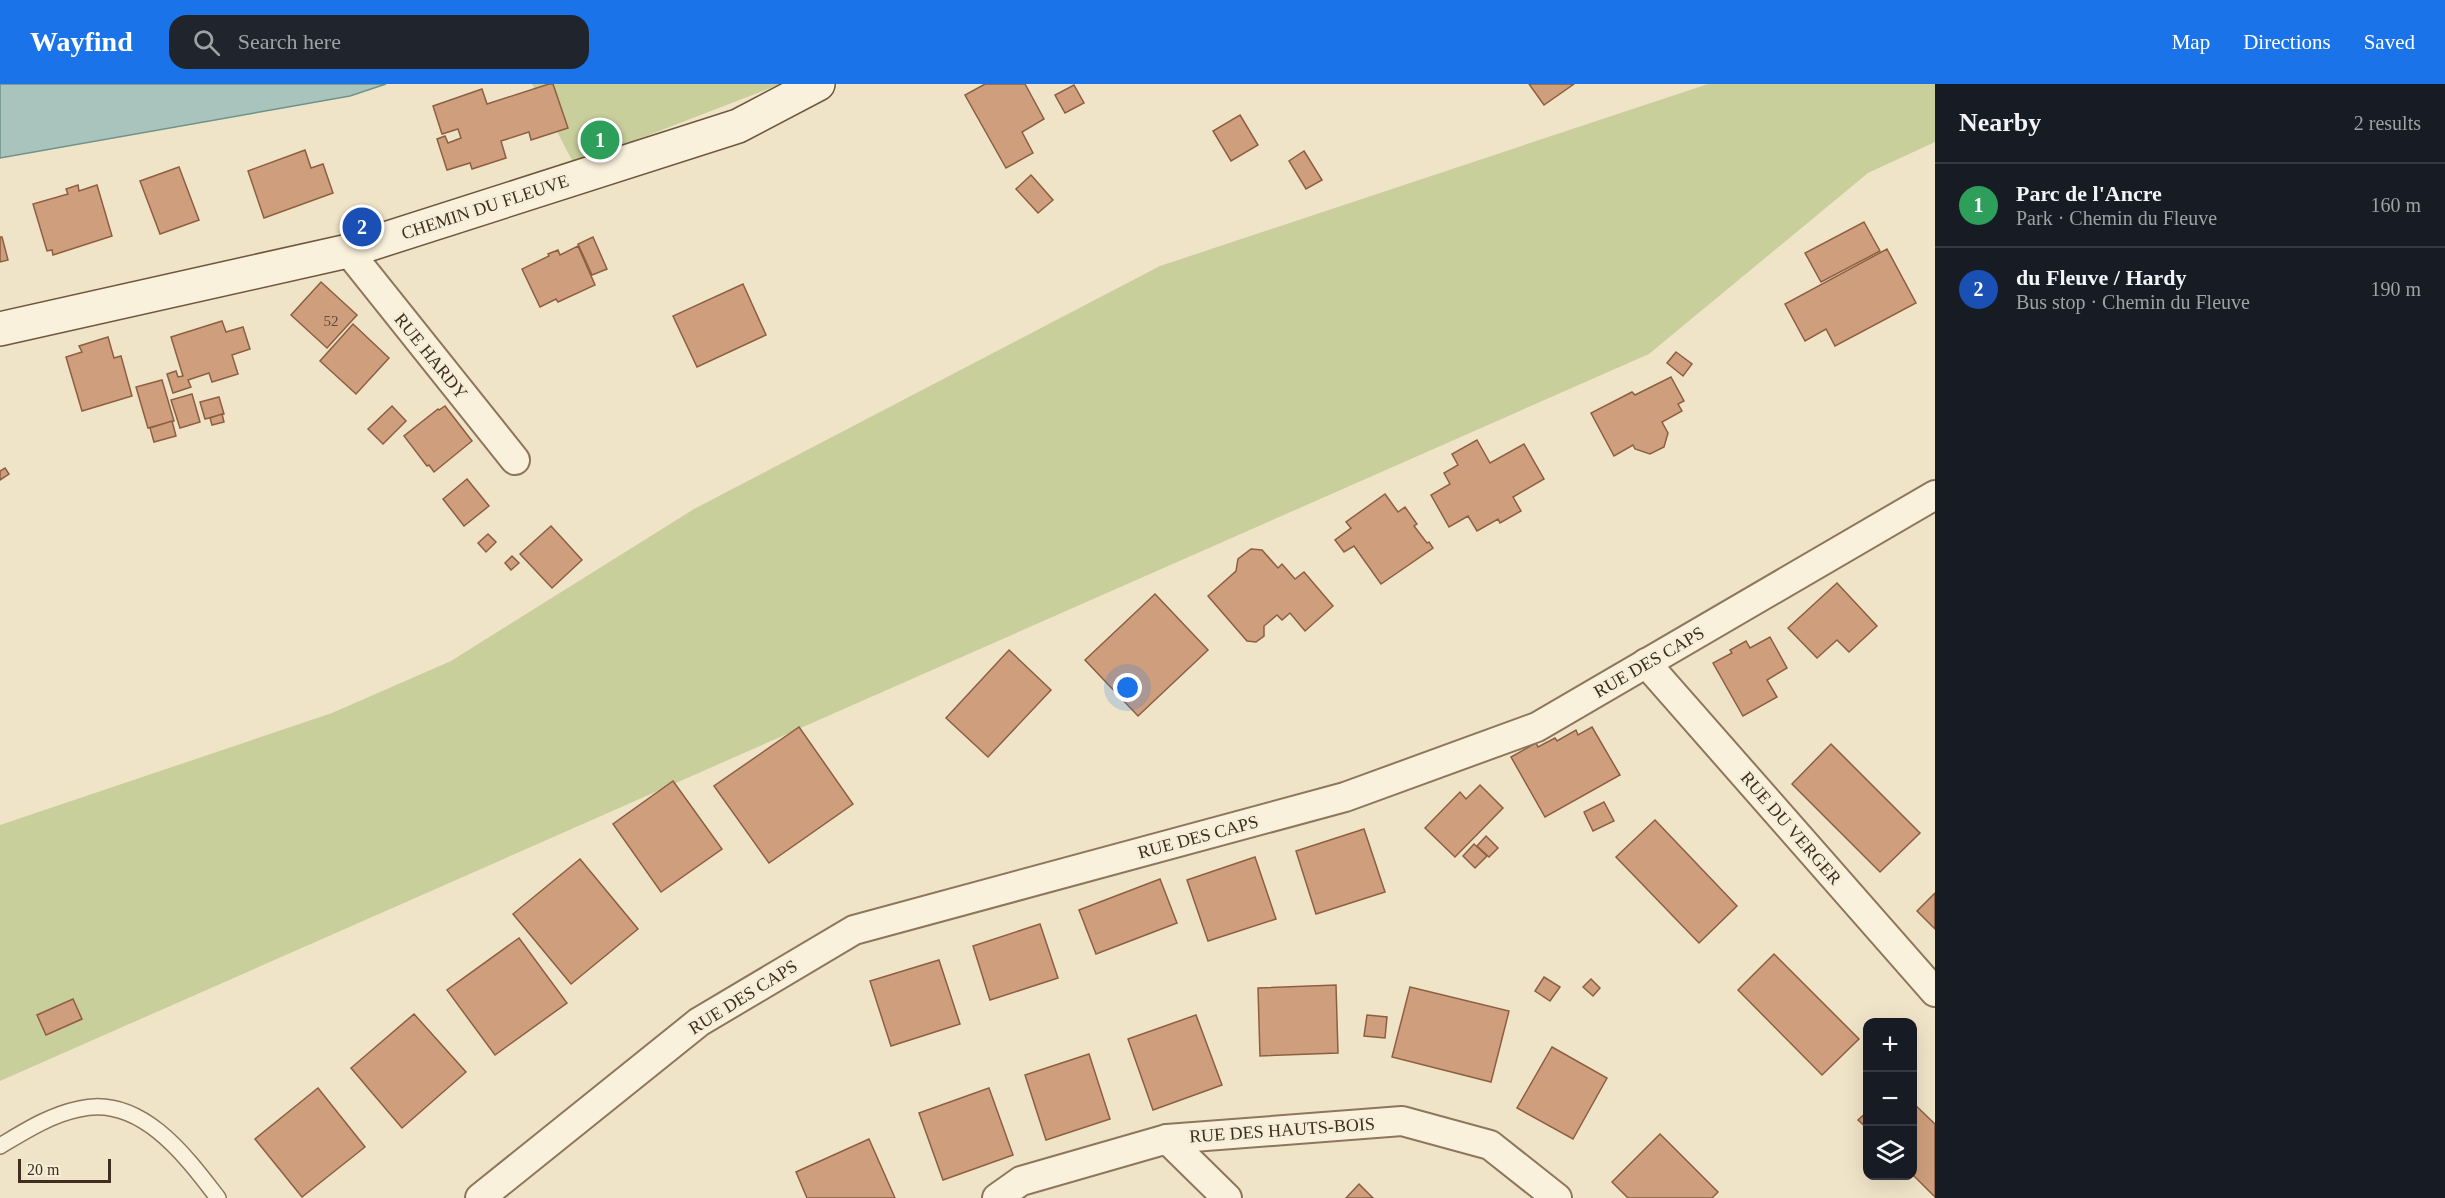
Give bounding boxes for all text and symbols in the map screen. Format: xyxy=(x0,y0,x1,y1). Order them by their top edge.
search box xyxy=(169,15,589,69)
text: Wayfind xyxy=(30,26,133,57)
icon: search xyxy=(190,26,223,59)
text: Search here xyxy=(238,29,341,54)
text: Map xyxy=(2172,30,2210,54)
text: Directions xyxy=(2243,30,2331,54)
text: Saved xyxy=(2364,30,2415,54)
text: Nearby xyxy=(1959,108,2041,137)
text: 2 results xyxy=(2354,112,2421,134)
pin: 1 xyxy=(580,118,620,162)
street label: CHEMIN DU FLEUVE xyxy=(399,170,571,244)
text: Parc de l'Ancre xyxy=(2016,181,2162,206)
text: 1 xyxy=(1974,194,1984,216)
text: 160 m xyxy=(2370,194,2421,216)
pin: 2 xyxy=(342,204,382,250)
text: Park · Chemin du Fleuve xyxy=(2016,207,2217,229)
text: du Fleuve / Hardy xyxy=(2016,265,2187,290)
text: 2 xyxy=(1974,278,1984,300)
text: 190 m xyxy=(2370,278,2421,300)
text: Bus stop · Chemin du Fleuve xyxy=(2016,291,2250,313)
street label: RUE HARDY xyxy=(390,309,472,403)
house number: 52 xyxy=(324,313,339,329)
street label: RUE DES CAPS xyxy=(1590,622,1708,702)
your location xyxy=(1113,673,1142,702)
street label: RUE DU VERGER xyxy=(1737,768,1845,888)
street label: RUE DES CAPS xyxy=(1136,811,1260,863)
street label: RUE DES CAPS xyxy=(685,956,801,1038)
map controls xyxy=(1863,1018,1917,1180)
button: + xyxy=(1863,1018,1917,1072)
button: − xyxy=(1863,1072,1917,1126)
street label: RUE DES HAUTS-BOIS xyxy=(1189,1114,1375,1146)
button: layers xyxy=(1863,1126,1917,1180)
scale bar xyxy=(18,1156,111,1184)
text: 20 m xyxy=(27,1161,59,1178)

